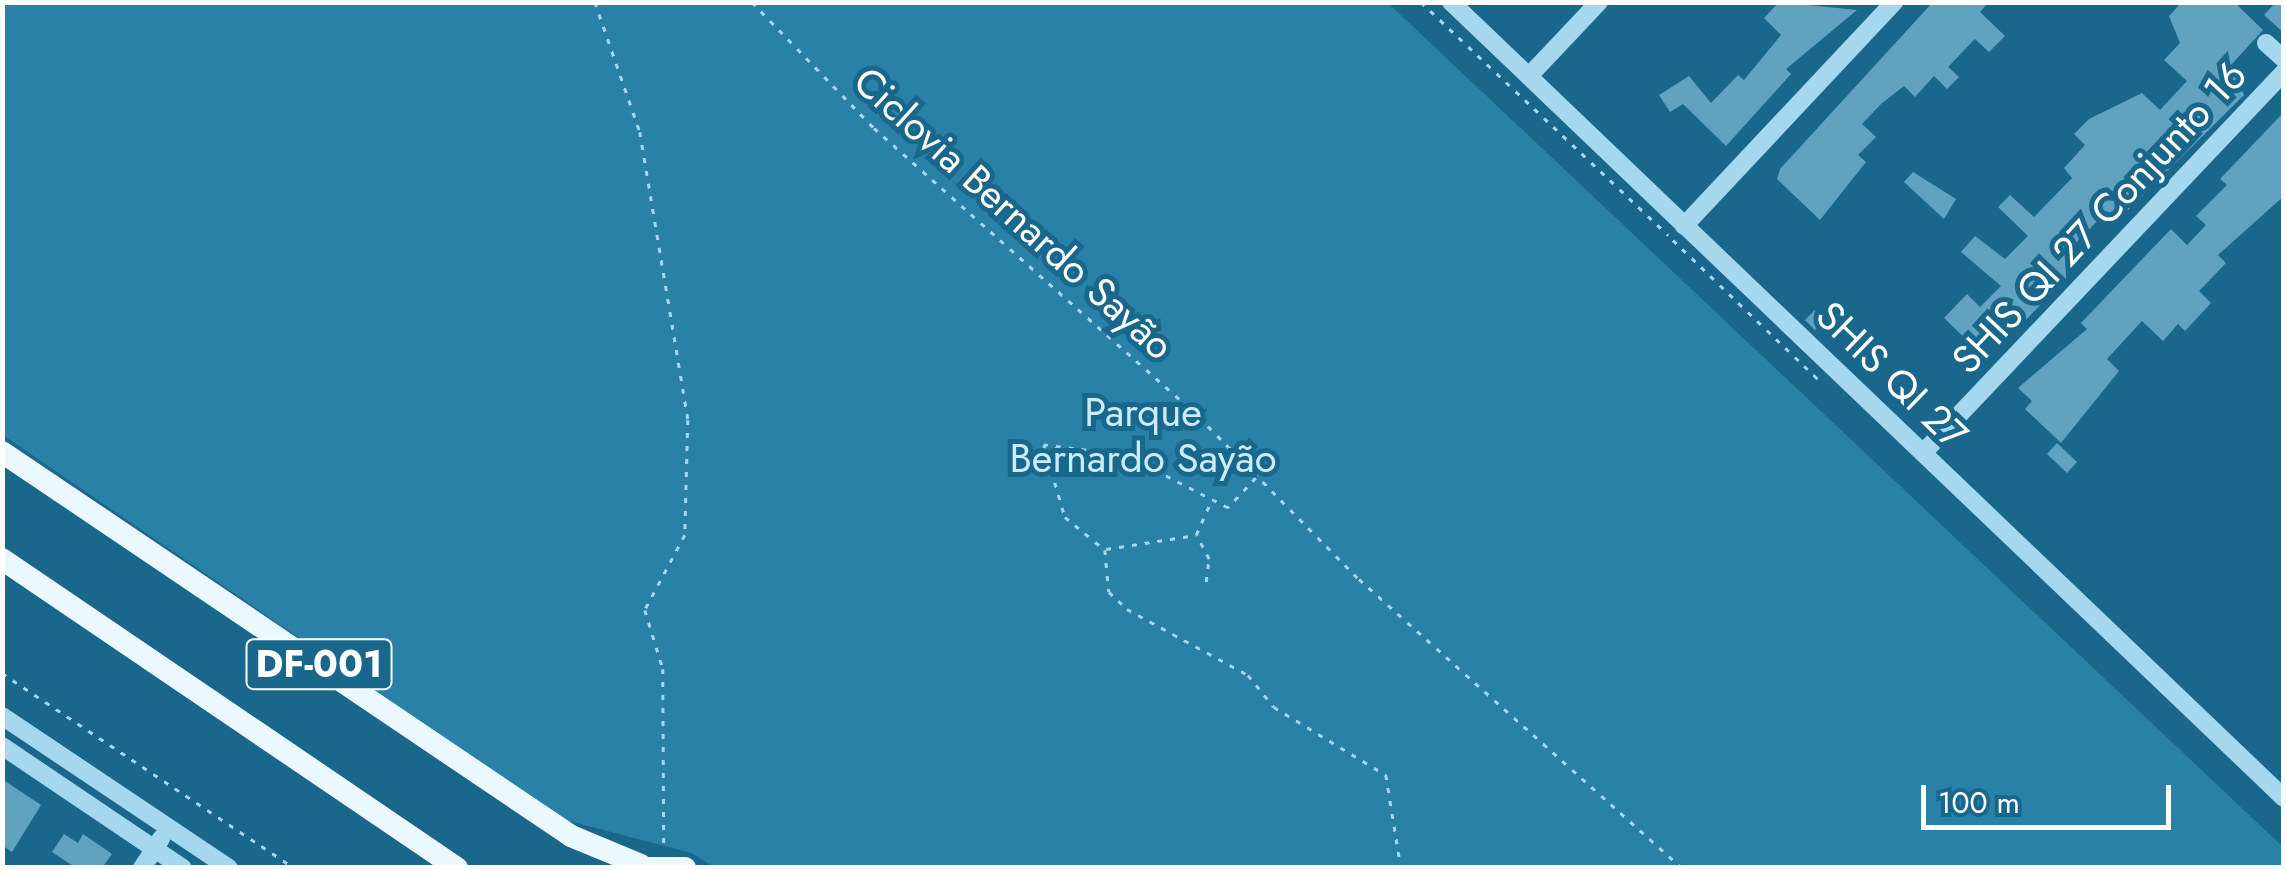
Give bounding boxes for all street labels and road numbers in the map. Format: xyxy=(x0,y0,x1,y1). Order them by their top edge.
street label: SHIS QI 27 Conjunto 16 xyxy=(1942,51,2256,383)
street label: Ciclovia Bernardo Sayão xyxy=(844,57,1184,369)
street label: SHIS QI 27 xyxy=(1806,291,1978,459)
road number: DF-001 xyxy=(244,631,394,697)

